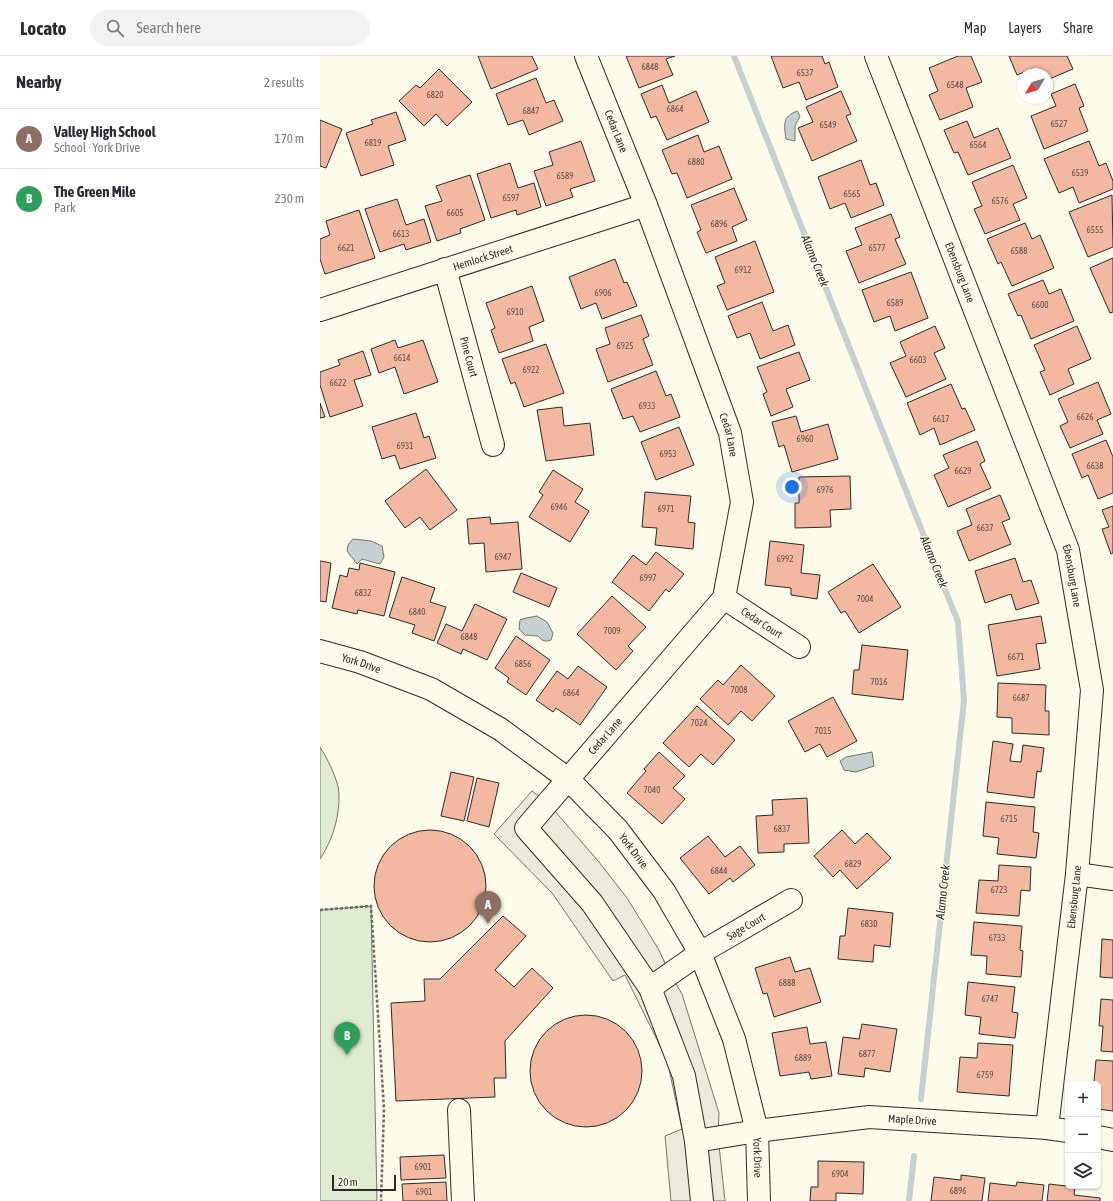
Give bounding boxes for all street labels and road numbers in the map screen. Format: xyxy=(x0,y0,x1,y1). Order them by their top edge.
street label: Cedar Lane xyxy=(602,108,630,154)
street label: Ebensburg Lane xyxy=(943,240,977,304)
street label: Hemlock Street xyxy=(451,242,514,273)
street label: Pine Court xyxy=(458,335,480,378)
street label: Cedar Lane xyxy=(717,411,740,457)
street label: Ebensburg Lane xyxy=(1060,542,1084,608)
street label: Cedar Court xyxy=(739,605,785,640)
street label: York Drive xyxy=(340,651,382,675)
street label: Cedar Lane xyxy=(586,715,624,757)
street label: York Drive xyxy=(617,831,651,870)
street label: Ebensburg Lane xyxy=(1065,865,1083,929)
street label: Sage Court xyxy=(724,910,767,942)
street label: Maple Drive xyxy=(888,1112,937,1127)
street label: York Drive xyxy=(751,1137,764,1178)

